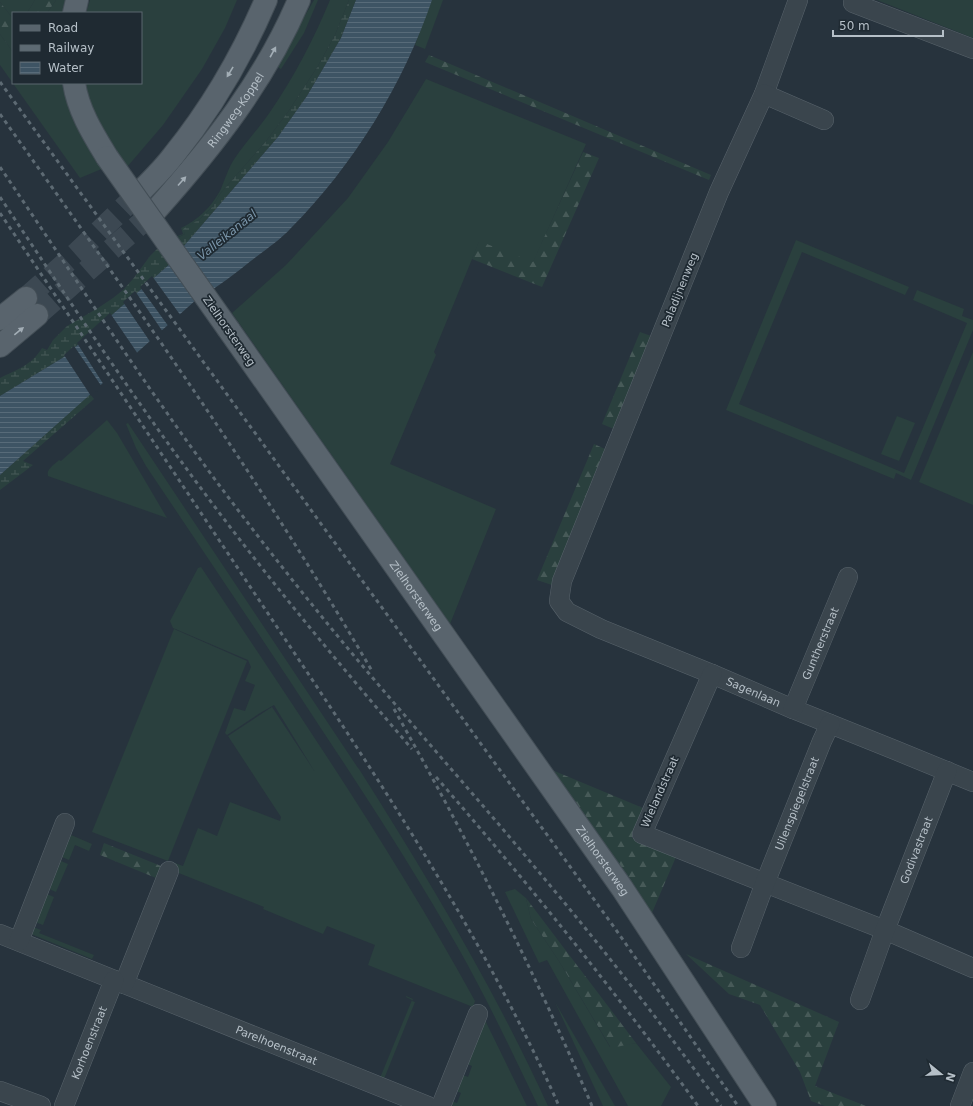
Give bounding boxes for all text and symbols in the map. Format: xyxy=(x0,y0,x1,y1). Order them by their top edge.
legend xyxy=(12,12,142,84)
scale bar xyxy=(833,12,943,38)
text: 50 m xyxy=(839,19,870,33)
text: Road xyxy=(48,21,78,35)
text: Railway xyxy=(48,41,94,55)
one-way arrow xyxy=(270,46,277,58)
text: Water xyxy=(48,61,84,75)
one-way arrow xyxy=(226,67,234,77)
street label: Ringweg-Koppel xyxy=(205,70,266,150)
one-way arrow xyxy=(177,176,186,185)
water label: Valleikanaal xyxy=(195,206,260,263)
street label: Paladijnenweg xyxy=(659,251,701,329)
street label: Zielhorsterweg xyxy=(200,293,258,369)
one-way arrow xyxy=(13,326,24,335)
street label: Zielhorsterweg xyxy=(387,558,445,633)
street label: Guntherstraat xyxy=(799,605,841,682)
street label: Sagenlaan xyxy=(724,674,783,709)
street label: Wielandstraat xyxy=(638,754,682,830)
street label: Uilenspiegelstraat xyxy=(772,754,822,852)
street label: Godivastraat xyxy=(897,814,935,886)
street label: Zielhorsterweg xyxy=(574,823,632,898)
street label: Korhoenstraat xyxy=(69,1004,110,1081)
street label: Parelhoenstraat xyxy=(234,1023,320,1068)
north arrow xyxy=(921,1054,961,1094)
text: N xyxy=(942,1071,958,1083)

